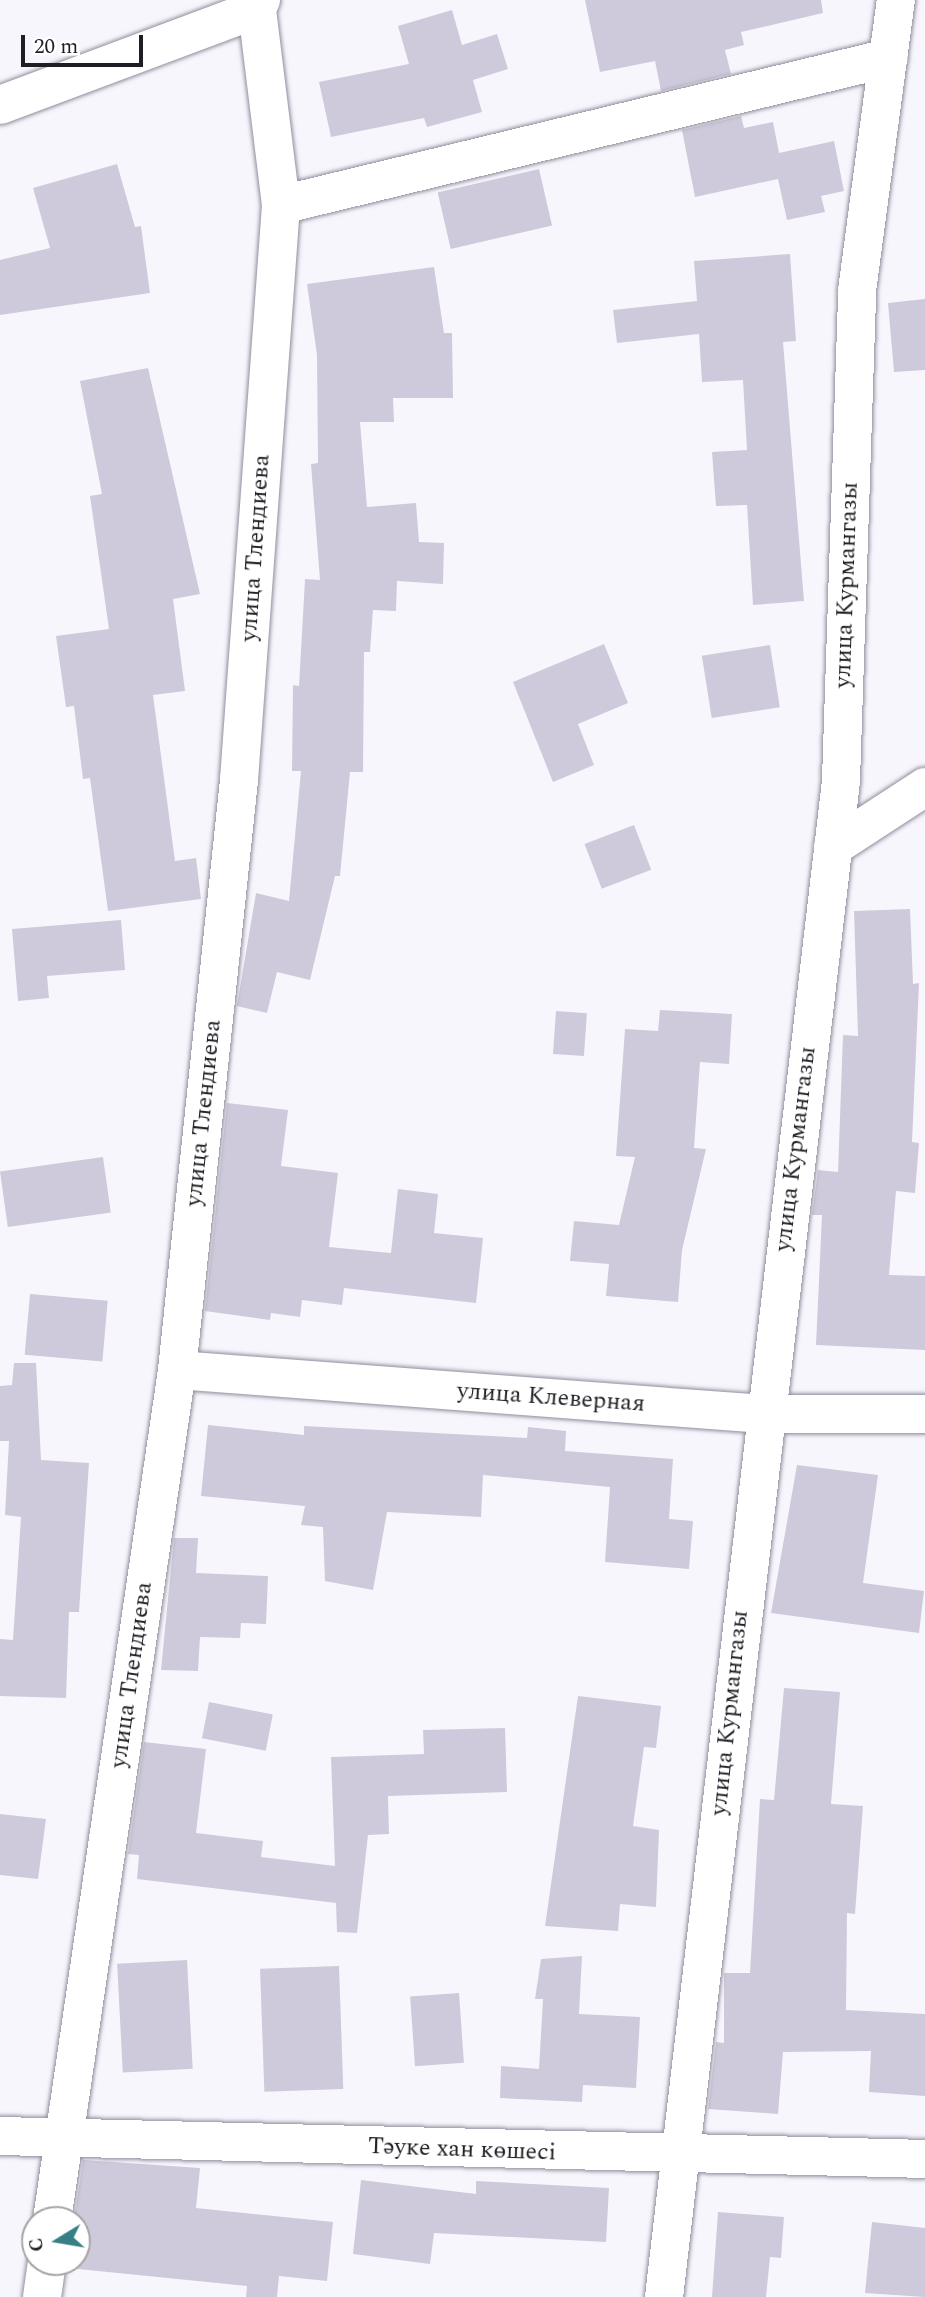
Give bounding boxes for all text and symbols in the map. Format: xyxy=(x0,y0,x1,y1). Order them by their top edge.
scale bar xyxy=(24,21,147,65)
text: 20 m xyxy=(34,31,78,63)
street label: улица Тлендиева xyxy=(235,453,277,643)
street label: улица Курмангазы xyxy=(829,481,865,689)
street label: улица Тлендиева xyxy=(180,1018,228,1208)
street label: улица Курмангазы xyxy=(769,1045,823,1253)
street label: улица Клеверная xyxy=(456,1377,646,1419)
street label: улица Тлендиева xyxy=(105,1580,159,1770)
street label: улица Курмангазы xyxy=(705,1609,755,1817)
street label: Тәуке хан көшесі xyxy=(367,2132,557,2168)
north arrow xyxy=(21,2206,91,2276)
text: С xyxy=(21,2235,52,2254)

